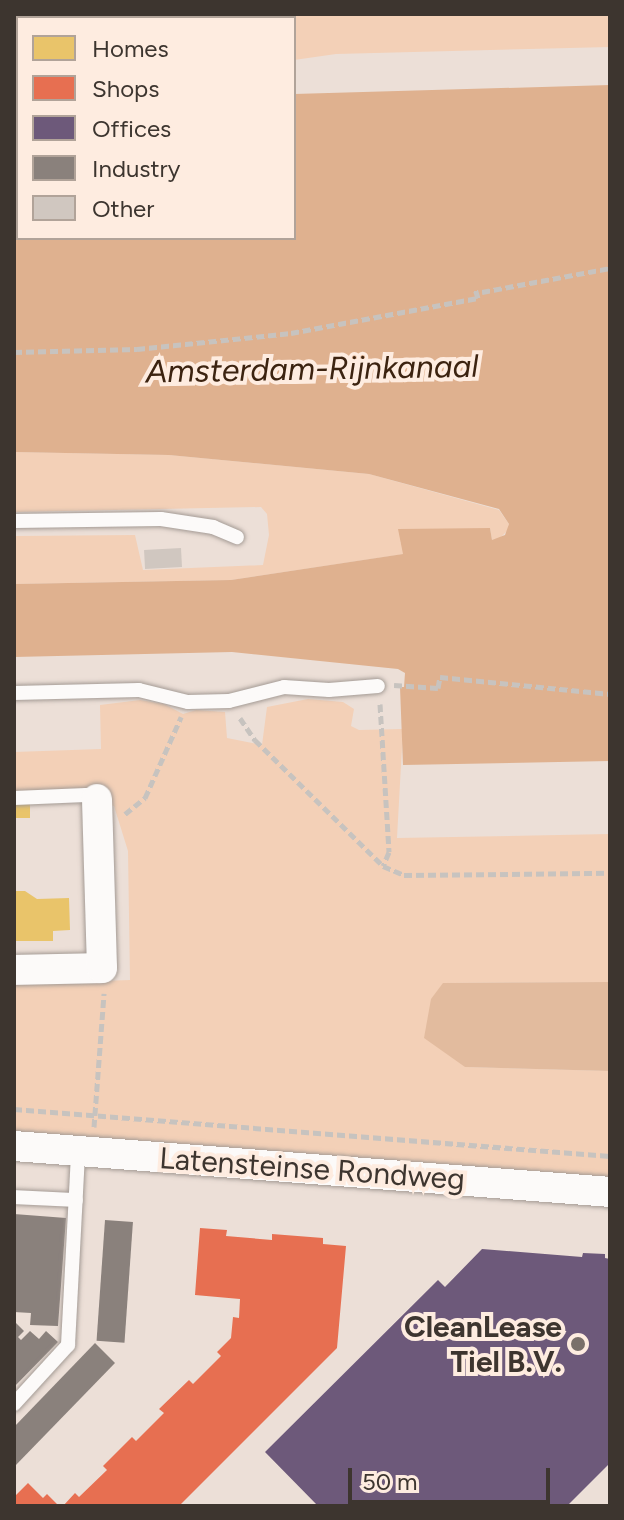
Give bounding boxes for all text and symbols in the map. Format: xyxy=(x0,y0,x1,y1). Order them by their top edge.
legend xyxy=(16,16,296,240)
text: Homes xyxy=(92,34,169,63)
text: Shops xyxy=(92,74,159,103)
text: Offices xyxy=(92,114,171,143)
text: Industry xyxy=(92,154,180,183)
text: Other xyxy=(92,194,154,223)
water label: Amsterdam-Rijnkanaal xyxy=(145,347,479,391)
street label: Latensteinse Rondweg xyxy=(158,1140,466,1198)
place label: CleanLease Tiel B.V. xyxy=(404,1309,562,1380)
marker: CleanLease Tiel B.V. xyxy=(569,1335,587,1353)
scale bar xyxy=(352,1452,554,1502)
text: 50 m xyxy=(362,1467,418,1496)

